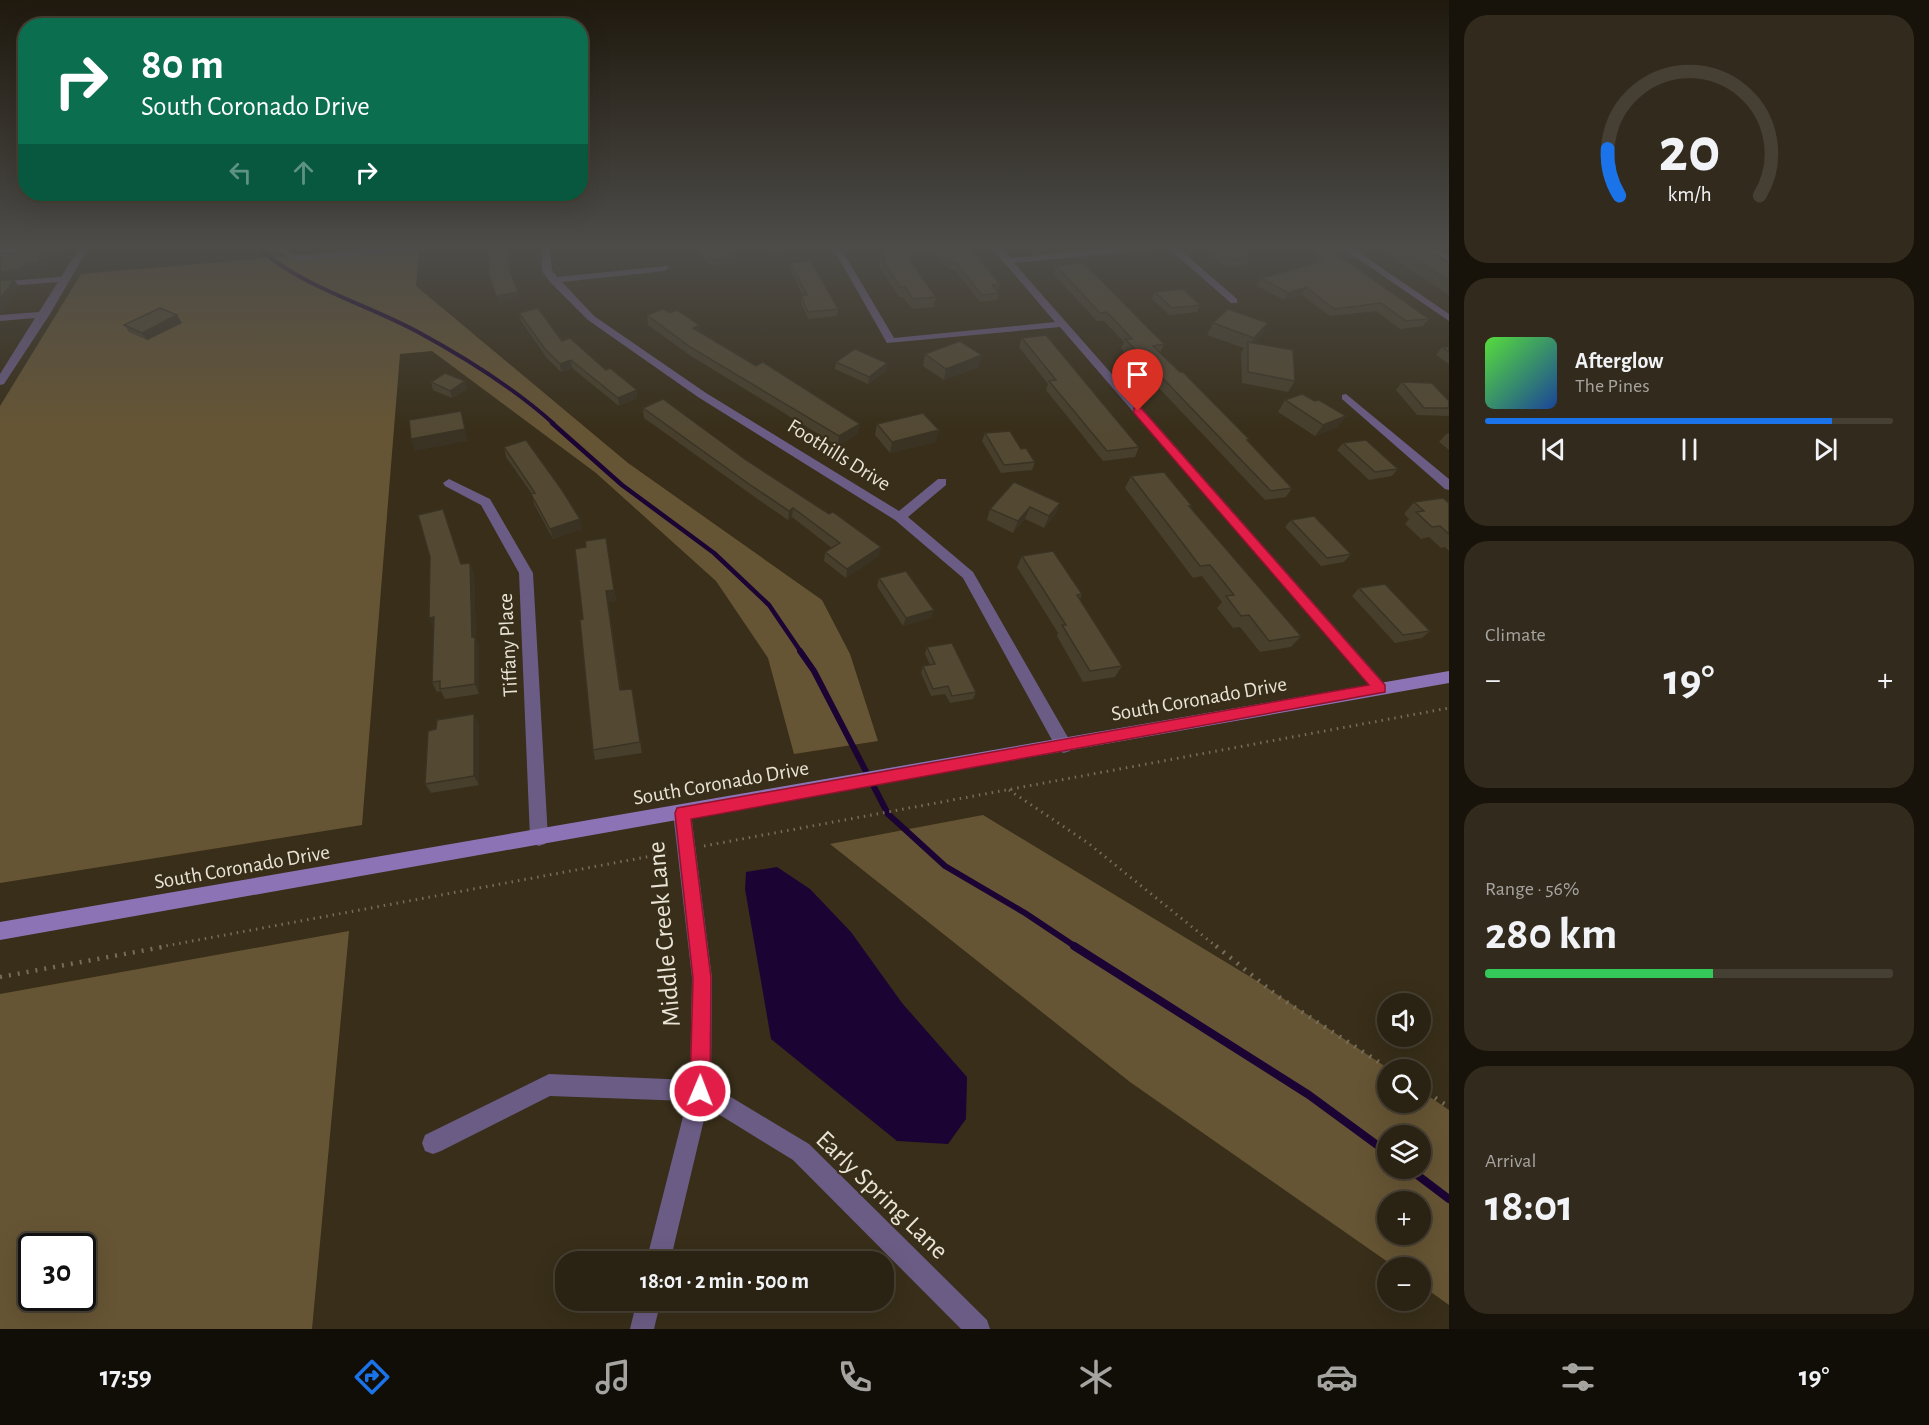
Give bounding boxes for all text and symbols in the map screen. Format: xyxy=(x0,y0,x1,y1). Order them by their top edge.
icon: right xyxy=(42,42,120,120)
text: 80 m xyxy=(141,44,224,86)
text: South Coronado Drive xyxy=(141,93,370,120)
text: 20 xyxy=(1658,120,1720,182)
icon: left xyxy=(224,156,257,189)
icon: ahead xyxy=(287,156,320,189)
icon: right xyxy=(350,156,383,189)
text: km/h xyxy=(1667,184,1711,205)
pin xyxy=(1112,349,1163,411)
text: Afterglow xyxy=(1575,350,1663,372)
icon: arrive xyxy=(1121,358,1154,391)
text: The Pines xyxy=(1575,376,1650,396)
street label: Foothills Drive xyxy=(784,415,894,495)
icon: previous xyxy=(1537,433,1570,466)
icon: pause xyxy=(1673,433,1706,466)
icon: next xyxy=(1809,433,1842,466)
street label: Tiffany Place xyxy=(495,593,521,697)
text: Climate xyxy=(1485,625,1546,645)
text: 19° xyxy=(1663,658,1715,703)
text: − xyxy=(1485,664,1501,697)
text: + xyxy=(1877,664,1893,697)
street label: South Coronado Drive xyxy=(1110,673,1288,725)
street label: South Coronado Drive xyxy=(632,757,810,809)
street label: Middle Creek Lane xyxy=(643,840,685,1028)
street label: South Coronado Drive xyxy=(153,841,331,893)
text: Range · 56% xyxy=(1485,879,1579,899)
text: 280 km xyxy=(1485,912,1617,957)
map controls xyxy=(1377,993,1431,1311)
button: sound xyxy=(1377,993,1431,1047)
position arrow xyxy=(668,1059,732,1123)
button: search xyxy=(1377,1059,1431,1113)
button: layers xyxy=(1377,1125,1431,1179)
street label: Early Spring Lane xyxy=(811,1126,953,1264)
text: Arrival xyxy=(1485,1151,1536,1171)
text: 18:01 xyxy=(1485,1184,1573,1229)
button: + xyxy=(1377,1191,1431,1245)
speed limit sign: 30 xyxy=(18,1233,96,1311)
button: − xyxy=(1377,1257,1431,1311)
text: 18:01 · 2 min · 500 m xyxy=(640,1270,809,1292)
icon: directions xyxy=(351,1356,393,1398)
icon: music xyxy=(592,1356,634,1398)
icon: phone xyxy=(834,1356,876,1398)
icon: climate xyxy=(1075,1356,1117,1398)
icon: car xyxy=(1316,1356,1358,1398)
icon: filters xyxy=(1557,1356,1599,1398)
text: 17:59 xyxy=(100,1363,152,1390)
text: 19° xyxy=(1799,1363,1829,1390)

